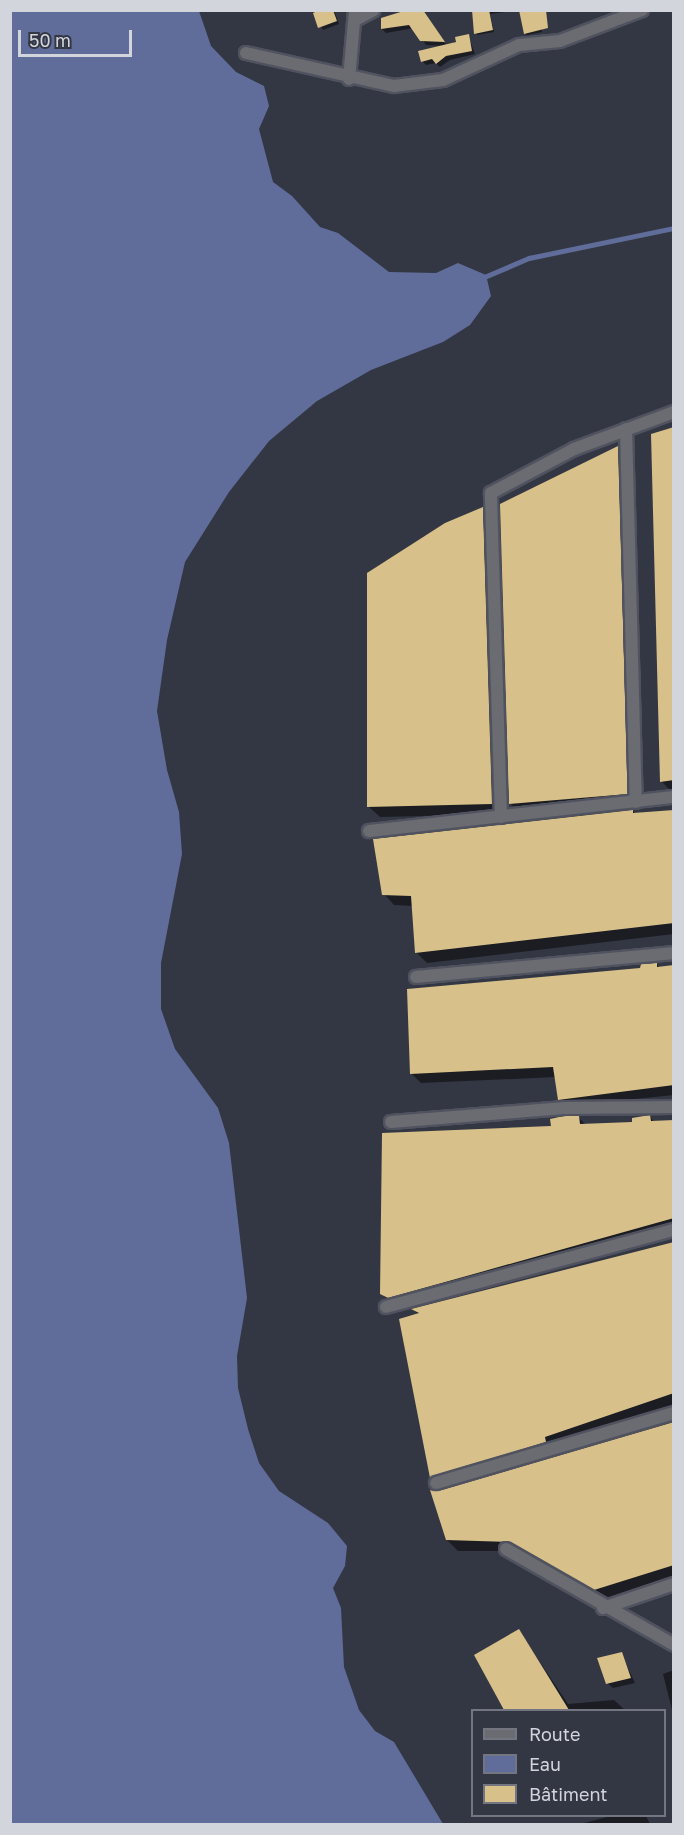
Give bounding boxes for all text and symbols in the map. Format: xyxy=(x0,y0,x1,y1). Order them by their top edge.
scale bar xyxy=(21,18,135,56)
text: 50 m xyxy=(29,29,71,51)
legend xyxy=(471,1709,666,1817)
text: Route xyxy=(529,1723,580,1745)
text: Eau xyxy=(529,1753,561,1775)
text: Bâtiment xyxy=(529,1783,608,1805)

